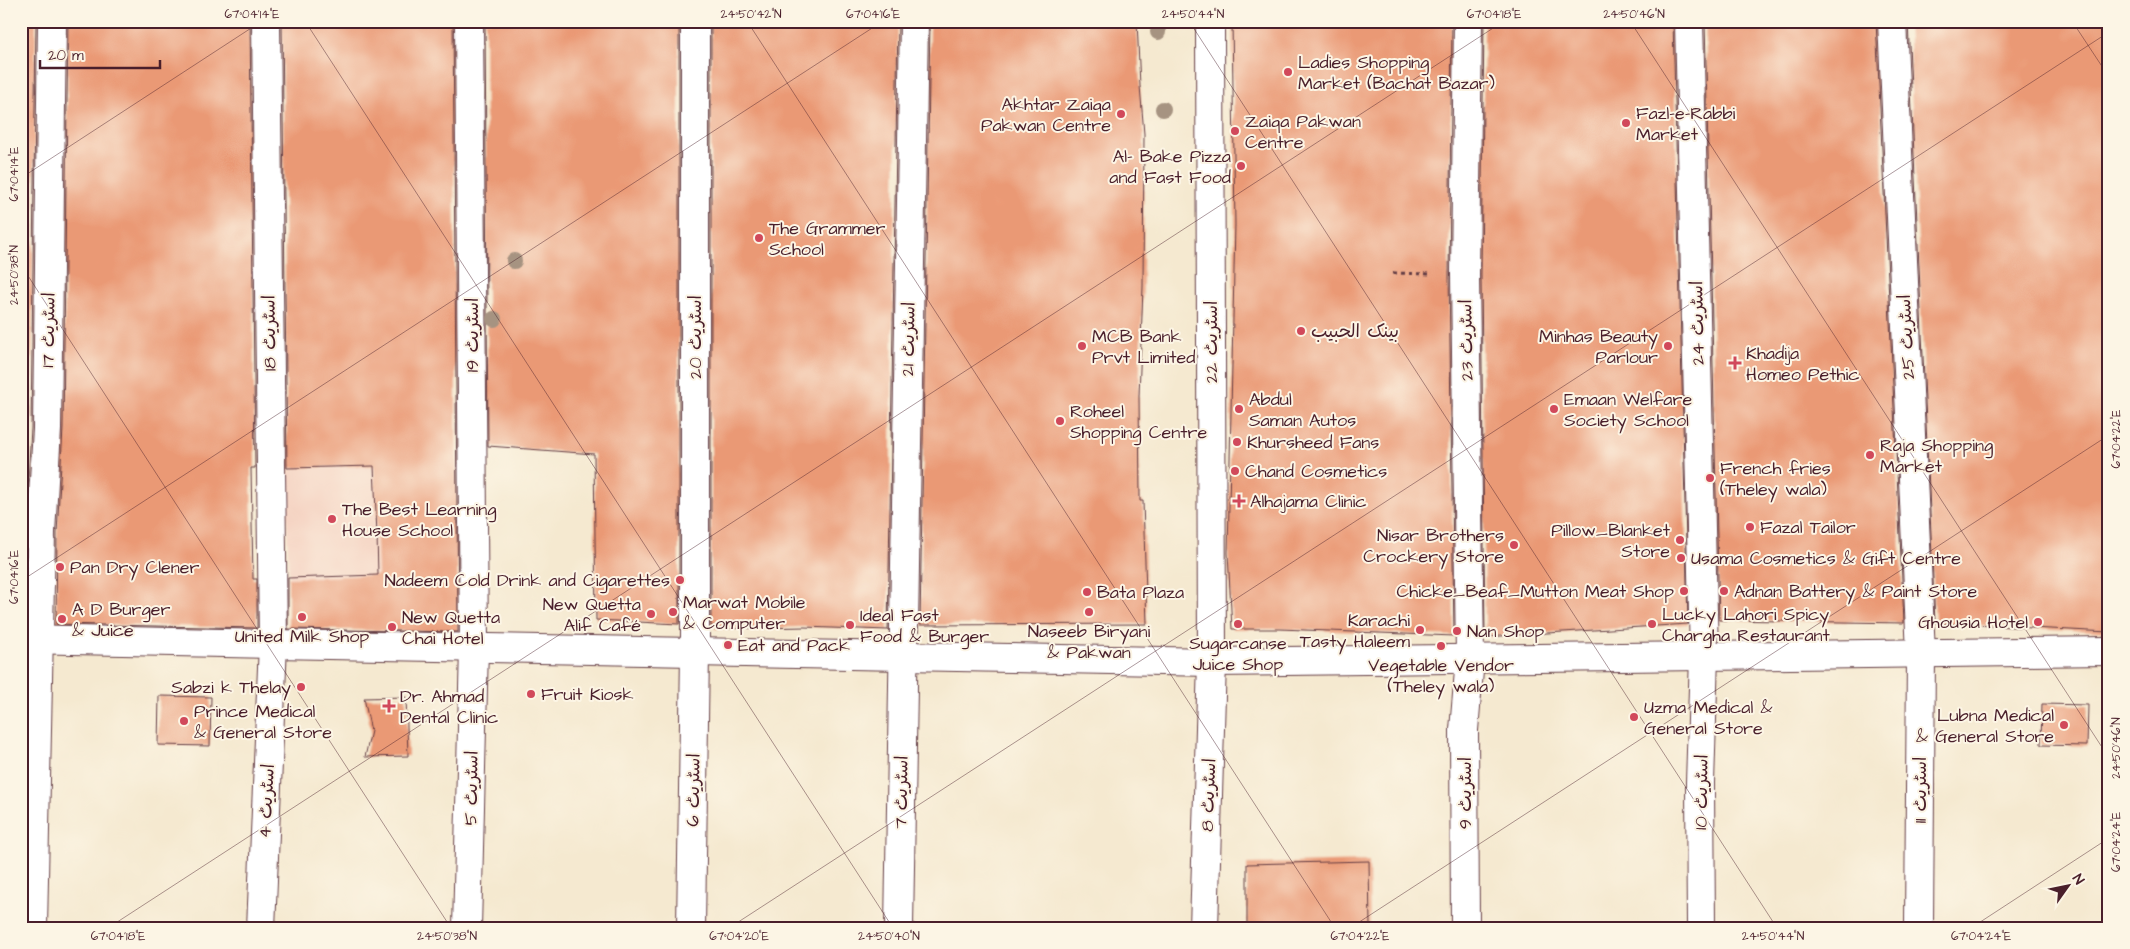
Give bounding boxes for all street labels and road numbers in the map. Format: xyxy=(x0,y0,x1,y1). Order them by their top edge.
street label: اسٹریٹ 24 xyxy=(1684,280,1711,366)
street label: اسٹریٹ 17 xyxy=(35,292,62,368)
street label: اسٹریٹ 25 xyxy=(1892,294,1921,380)
street label: اسٹریٹ 18 xyxy=(256,295,283,371)
street label: اسٹریٹ 20 xyxy=(683,295,708,379)
street label: اسٹریٹ 19 xyxy=(460,298,485,372)
street label: اسٹریٹ 23 xyxy=(1453,299,1480,381)
street label: اسٹریٹ 21 xyxy=(895,301,922,377)
street label: اسٹریٹ 22 xyxy=(1199,301,1224,383)
street label: اسٹریٹ 5 xyxy=(458,750,485,826)
street label: اسٹریٹ 6 xyxy=(680,753,707,827)
street label: اسٹریٹ 10 xyxy=(1688,754,1715,830)
street label: اسٹریٹ 7 xyxy=(888,755,915,829)
street label: اسٹریٹ 9 xyxy=(1453,757,1478,829)
street label: اسٹریٹ 11 xyxy=(1908,757,1933,823)
street label: اسٹریٹ 8 xyxy=(1195,758,1222,832)
street label: اسٹریٹ 4 xyxy=(252,763,281,839)

